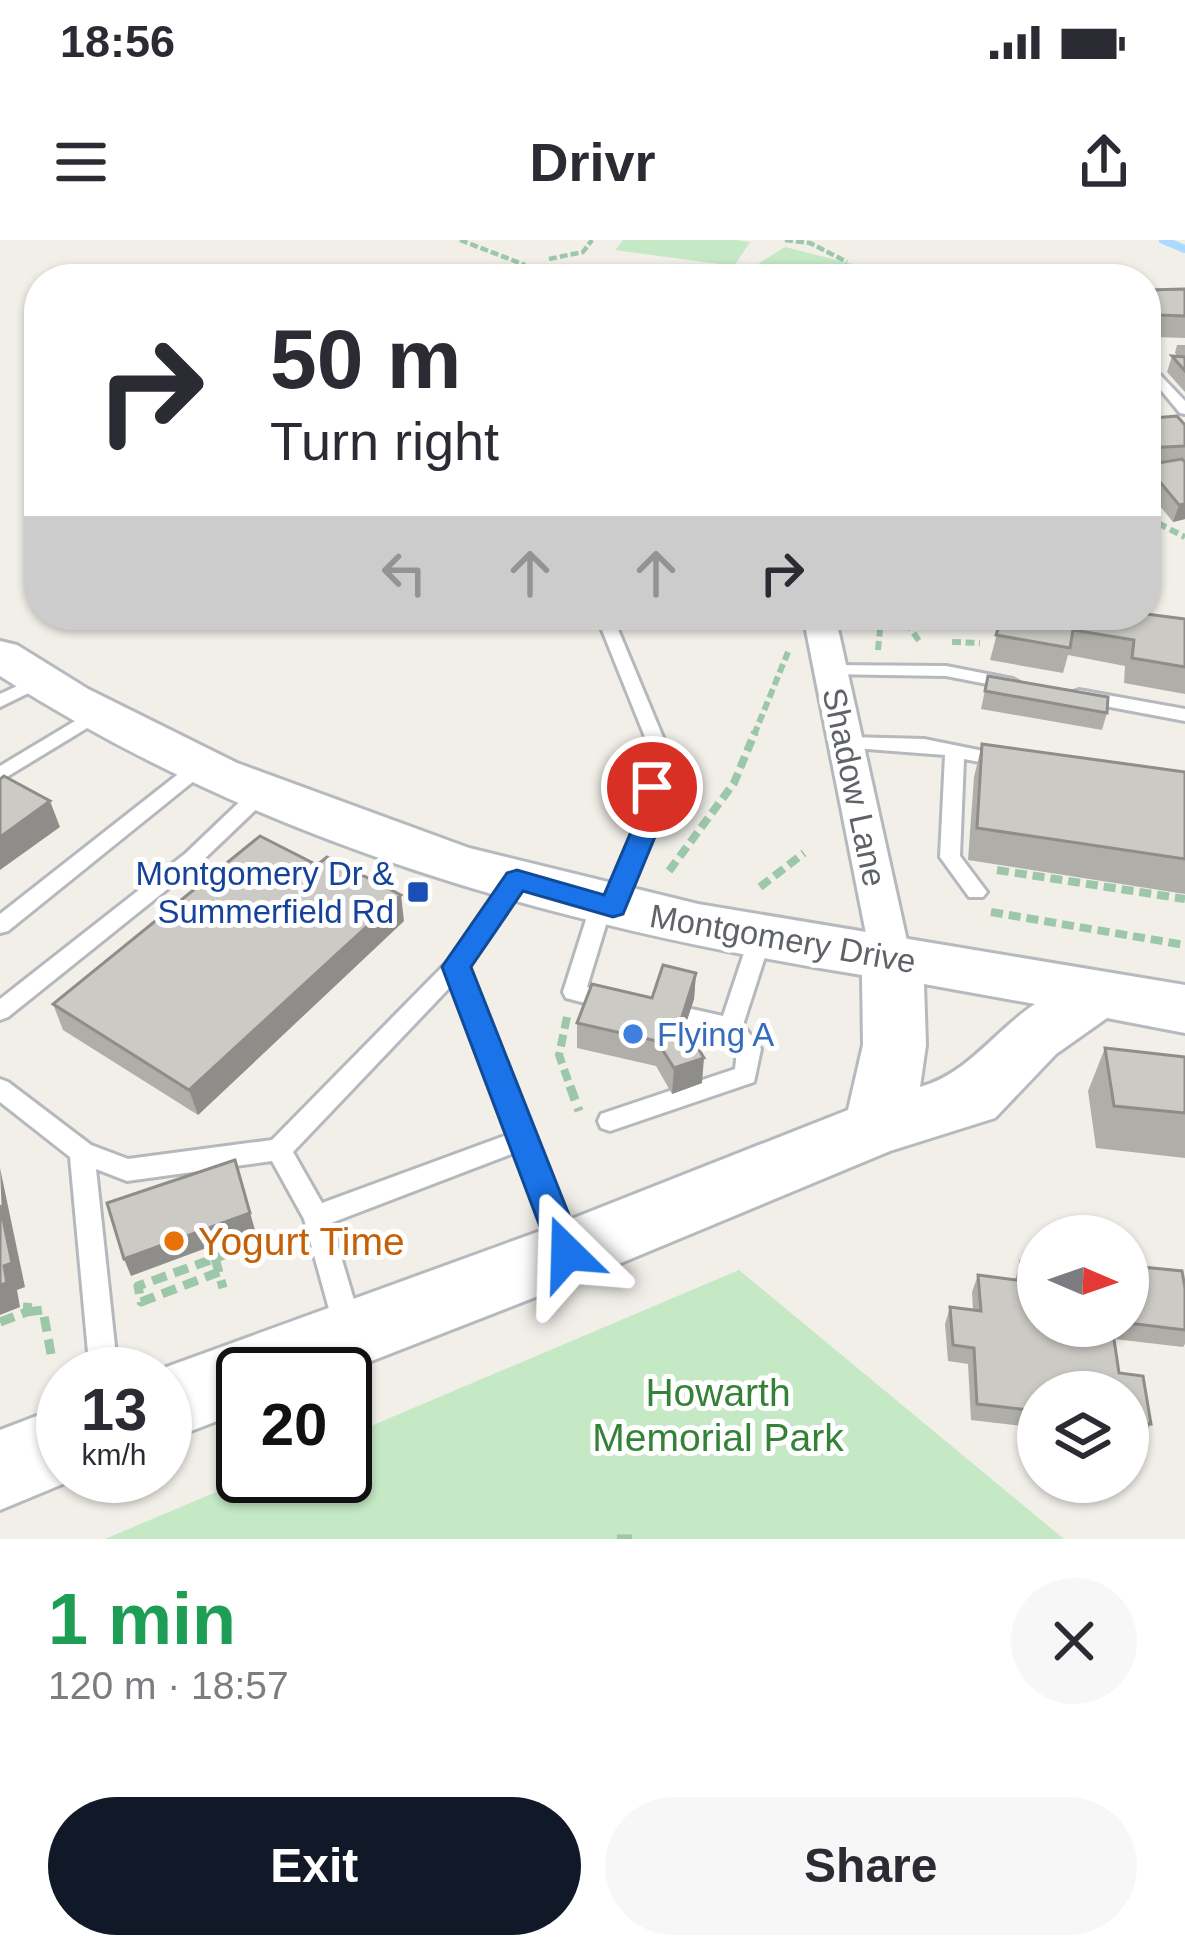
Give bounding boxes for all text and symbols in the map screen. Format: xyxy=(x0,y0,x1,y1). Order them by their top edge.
text: 18:56 xyxy=(60,16,175,67)
icon: menu xyxy=(48,129,114,195)
icon: share xyxy=(1071,129,1137,195)
text: Drivr xyxy=(529,132,656,192)
icon: right xyxy=(72,312,228,468)
text: 50 m xyxy=(270,312,461,406)
text: Turn right xyxy=(270,411,499,471)
icon: left xyxy=(371,540,437,606)
icon: ahead xyxy=(497,540,563,606)
icon: ahead xyxy=(623,540,689,606)
icon: right xyxy=(749,540,815,606)
street label: Shadow Lane xyxy=(815,685,894,890)
pin xyxy=(601,736,703,838)
icon: arrive xyxy=(619,754,685,820)
place label: Montgomery Dr & Summerfield Rd xyxy=(135,855,394,930)
marker: Montgomery Dr & Summerfield Rd xyxy=(405,879,431,905)
street label: Montgomery Drive xyxy=(647,897,919,980)
place label: Flying A xyxy=(657,1016,774,1053)
marker: Flying A xyxy=(620,1021,646,1047)
position arrow xyxy=(504,1190,630,1316)
north arrow xyxy=(1017,1215,1149,1347)
map controls xyxy=(1017,1215,1149,1503)
place label: Yogurt Time xyxy=(198,1220,405,1263)
marker: Yogurt Time xyxy=(161,1228,187,1254)
speed limit sign: 20 xyxy=(216,1347,372,1503)
park label: Howarth Memorial Park xyxy=(592,1371,844,1459)
button: layers xyxy=(1017,1371,1149,1503)
text: 13 xyxy=(81,1376,147,1443)
text: km/h xyxy=(81,1438,147,1471)
button: close xyxy=(1011,1578,1137,1704)
text: 1 min xyxy=(48,1579,236,1659)
text: 120 m · 18:57 xyxy=(48,1664,289,1707)
button: Exit xyxy=(48,1797,581,1935)
button: Share xyxy=(605,1797,1137,1935)

